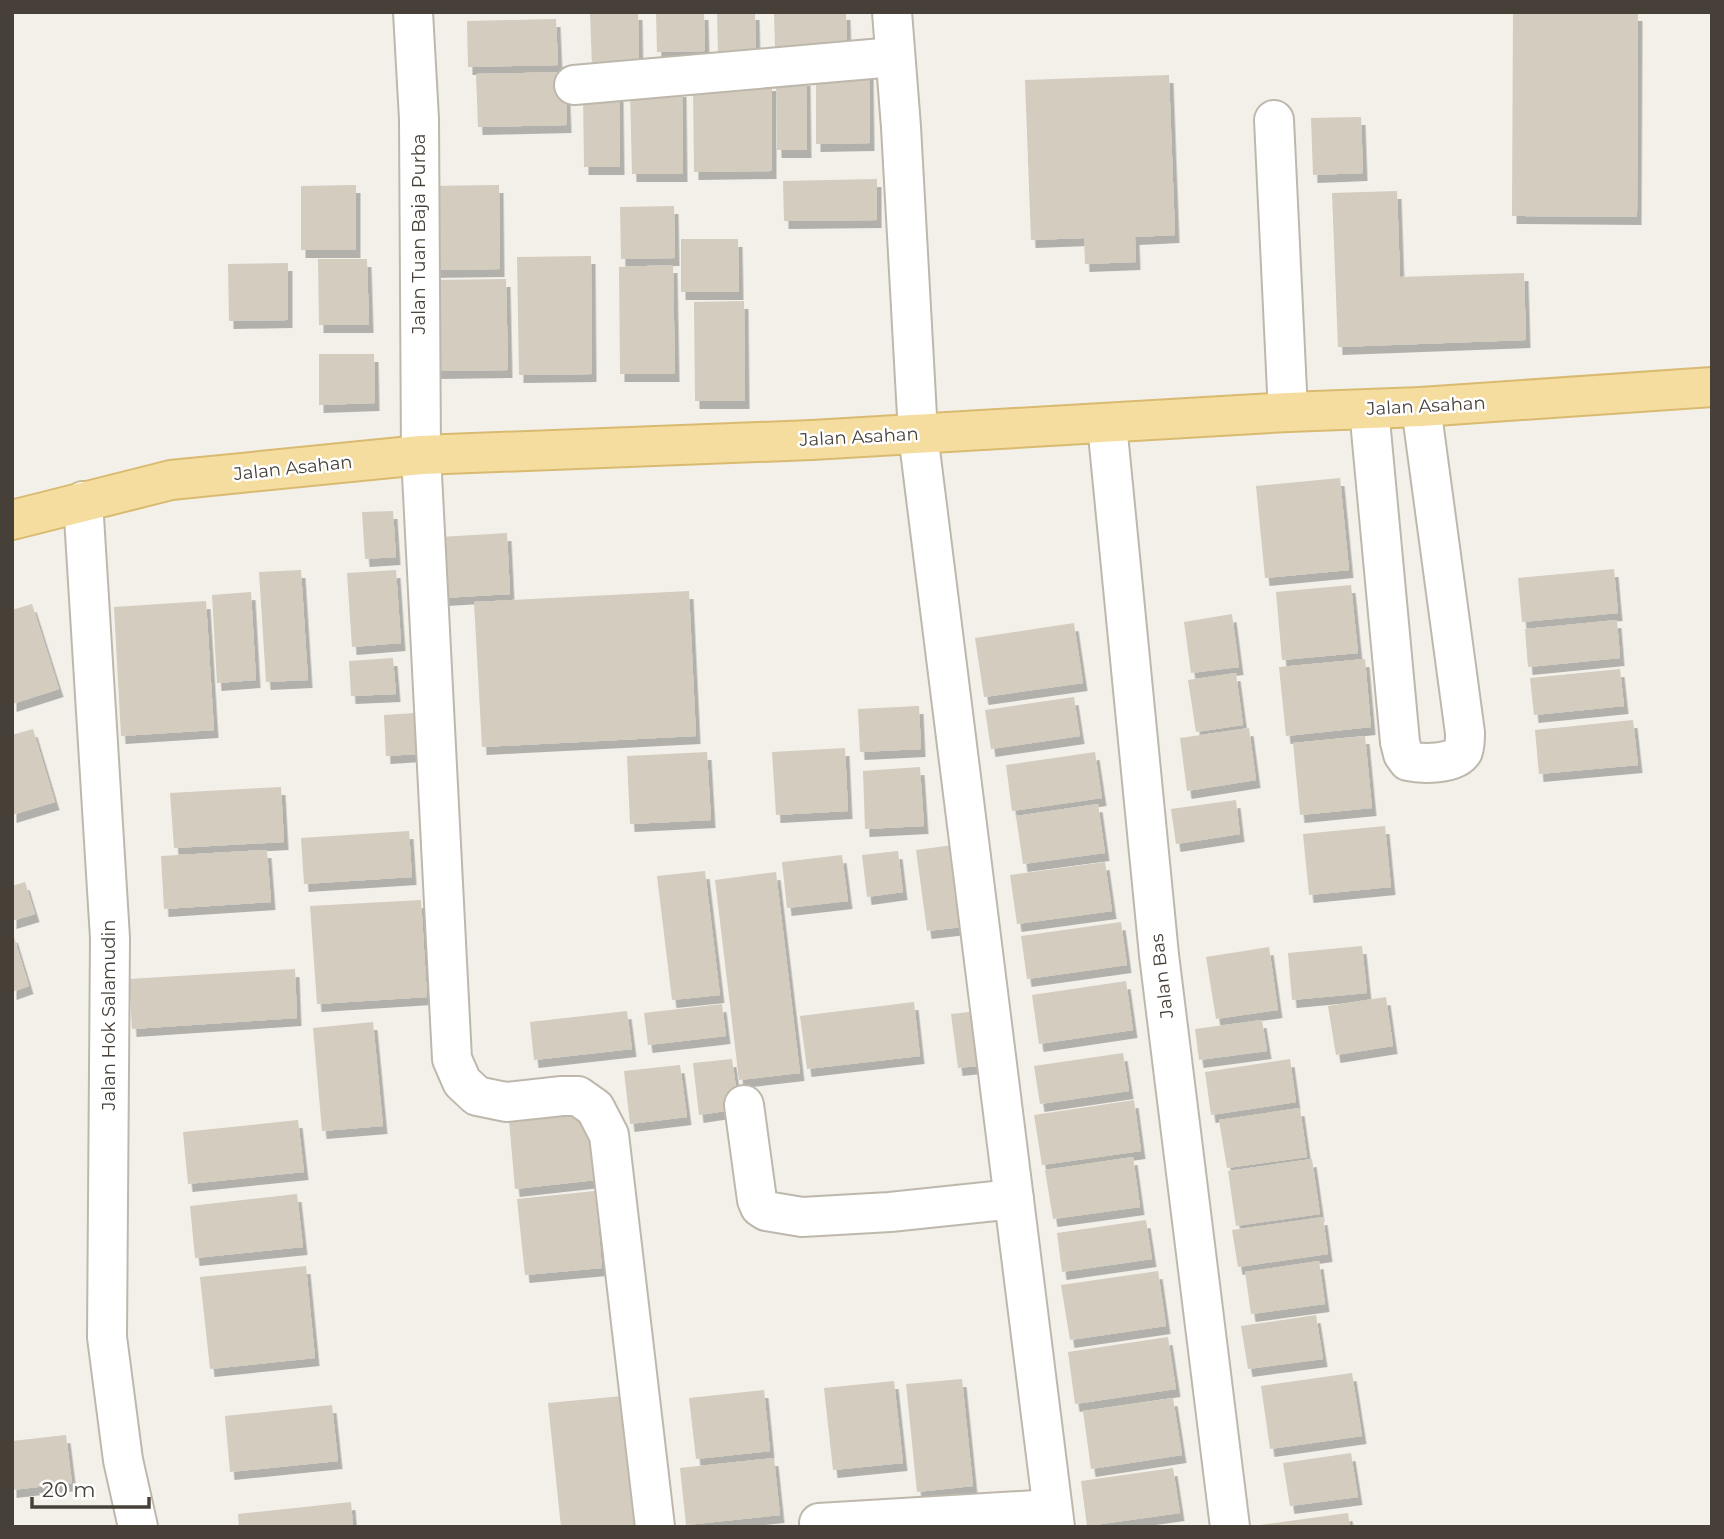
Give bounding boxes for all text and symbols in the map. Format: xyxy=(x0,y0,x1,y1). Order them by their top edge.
street label: Jalan Tuan Baja Purba xyxy=(408,134,430,336)
street label: Jalan Asahan xyxy=(1365,392,1486,420)
street label: Jalan Asahan xyxy=(798,423,919,451)
street label: Jalan Asahan xyxy=(232,451,353,485)
street label: Jalan Hok Salamudin xyxy=(98,920,120,1111)
street label: Jalan Bas xyxy=(1146,932,1178,1021)
scale bar xyxy=(32,1466,149,1510)
text: 20 m xyxy=(42,1477,96,1502)

